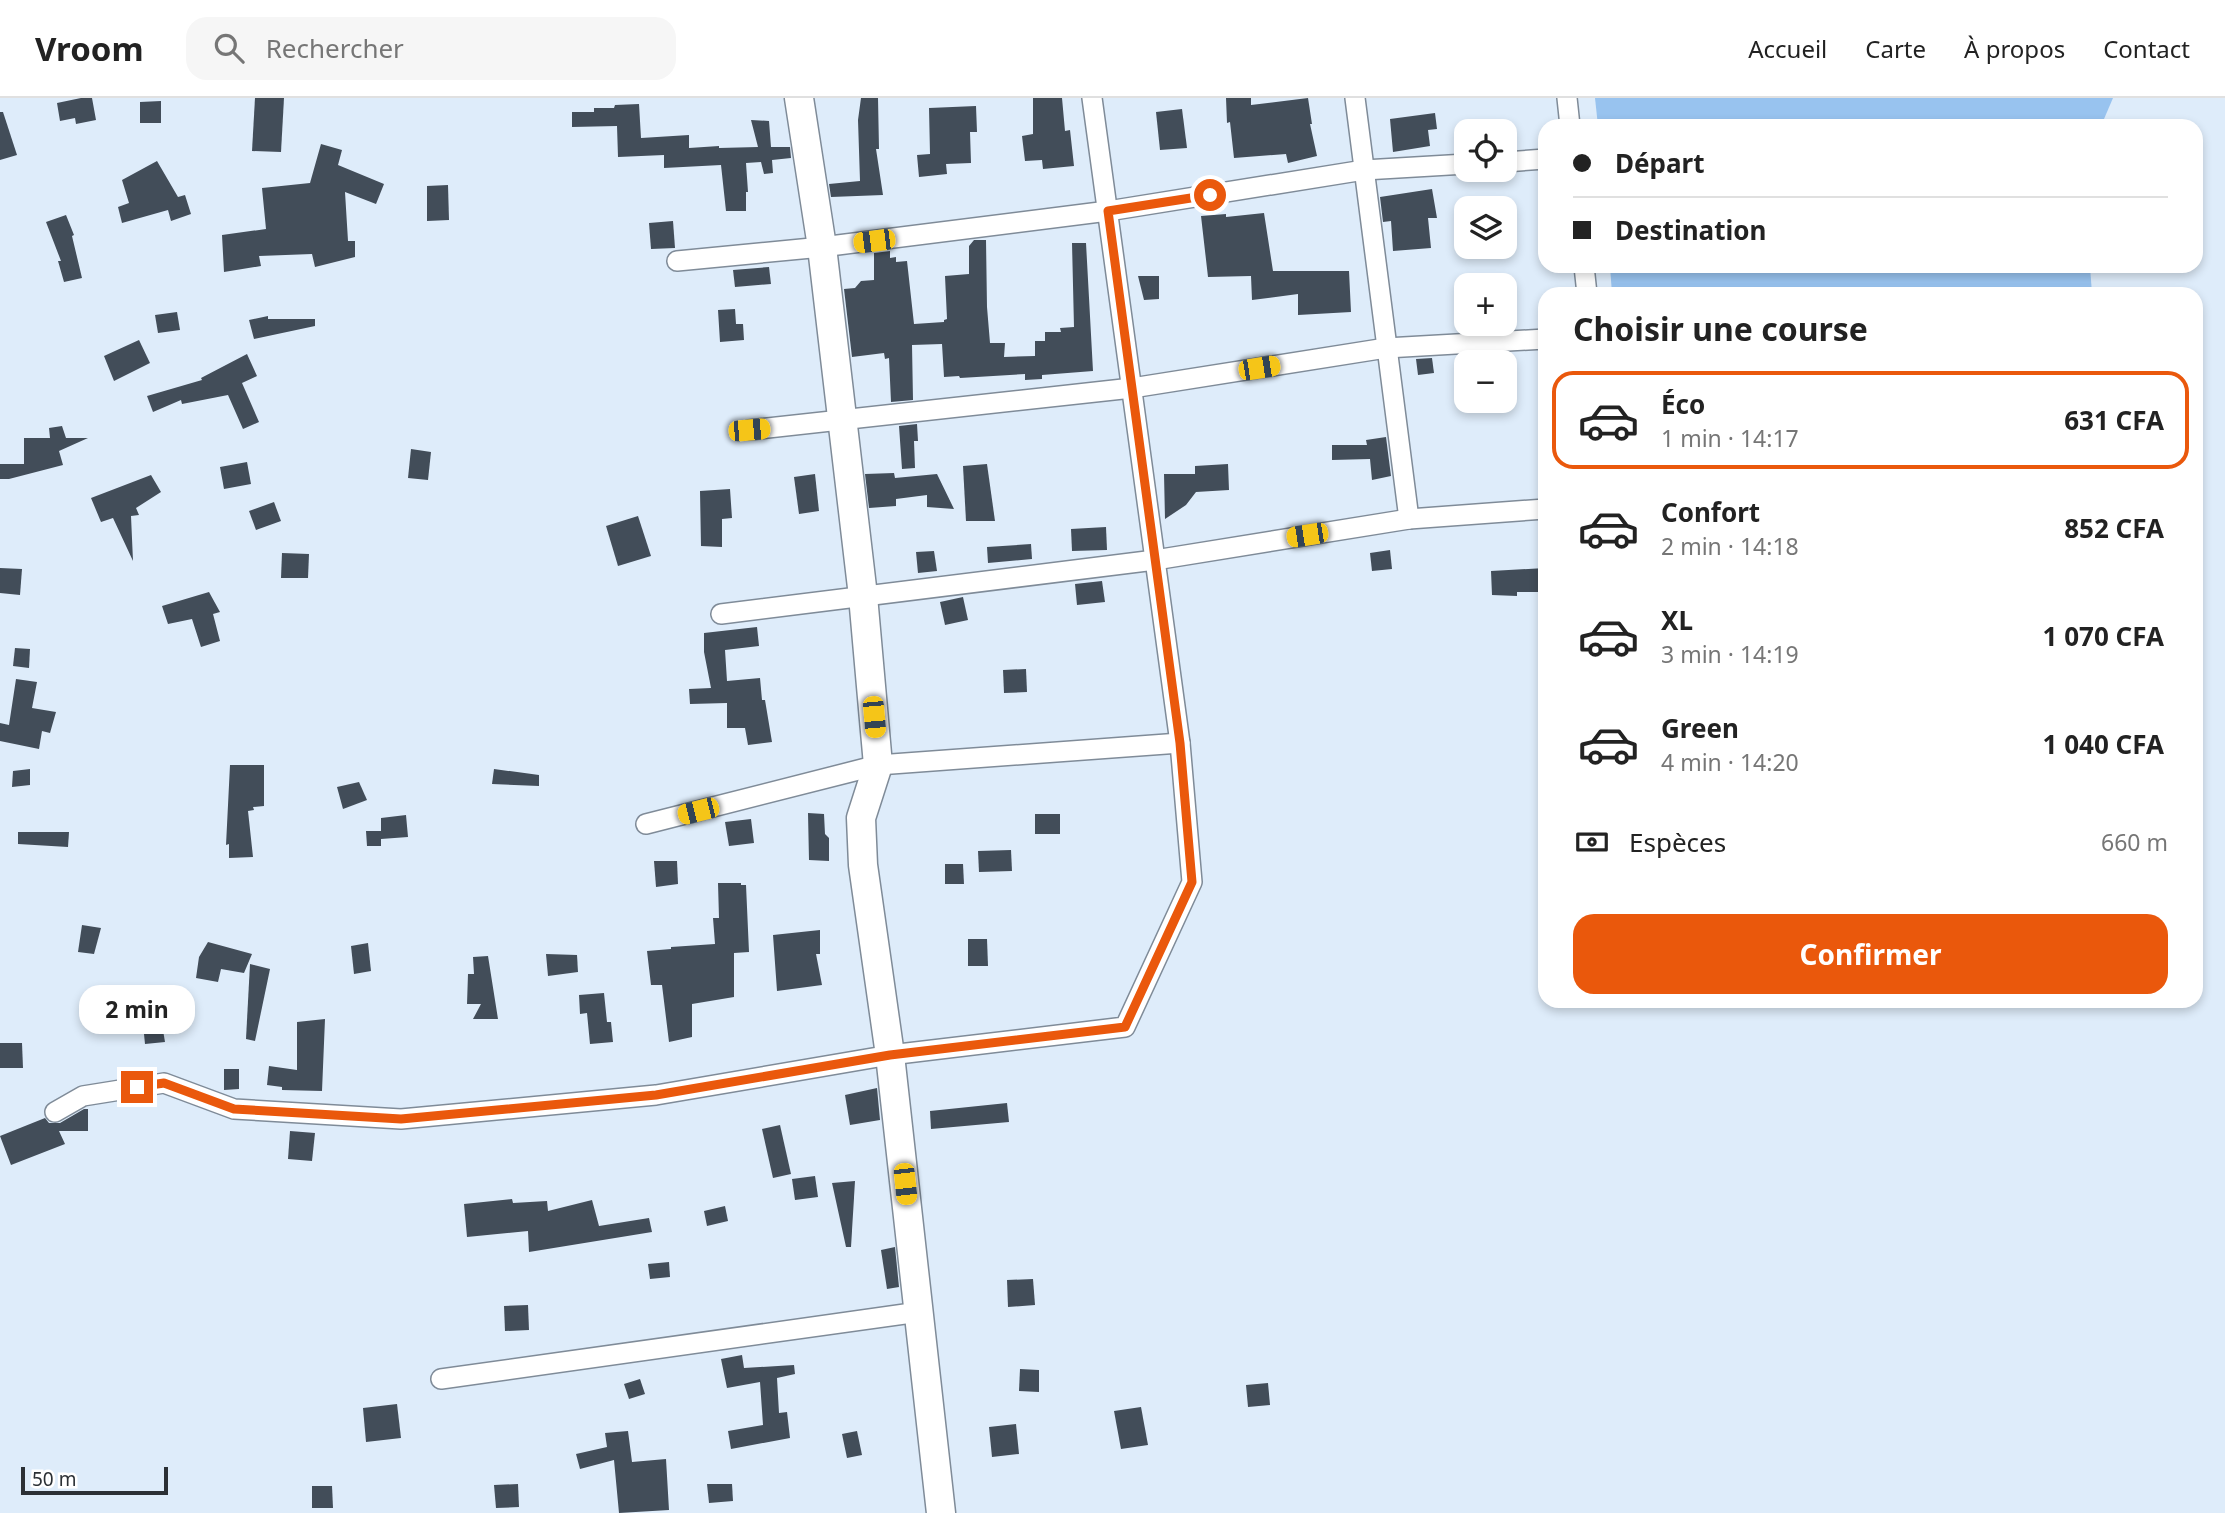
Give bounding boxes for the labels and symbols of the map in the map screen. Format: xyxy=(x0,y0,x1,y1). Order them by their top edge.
route start xyxy=(1194,179,1226,211)
car xyxy=(852,228,897,254)
car xyxy=(1237,354,1282,382)
car xyxy=(728,418,771,442)
car xyxy=(1285,521,1330,549)
car xyxy=(862,695,887,739)
car xyxy=(676,796,721,826)
callout: 2 min xyxy=(79,986,195,1034)
route end xyxy=(121,1071,153,1103)
car xyxy=(893,1162,918,1206)
scale bar xyxy=(21,1464,168,1496)

